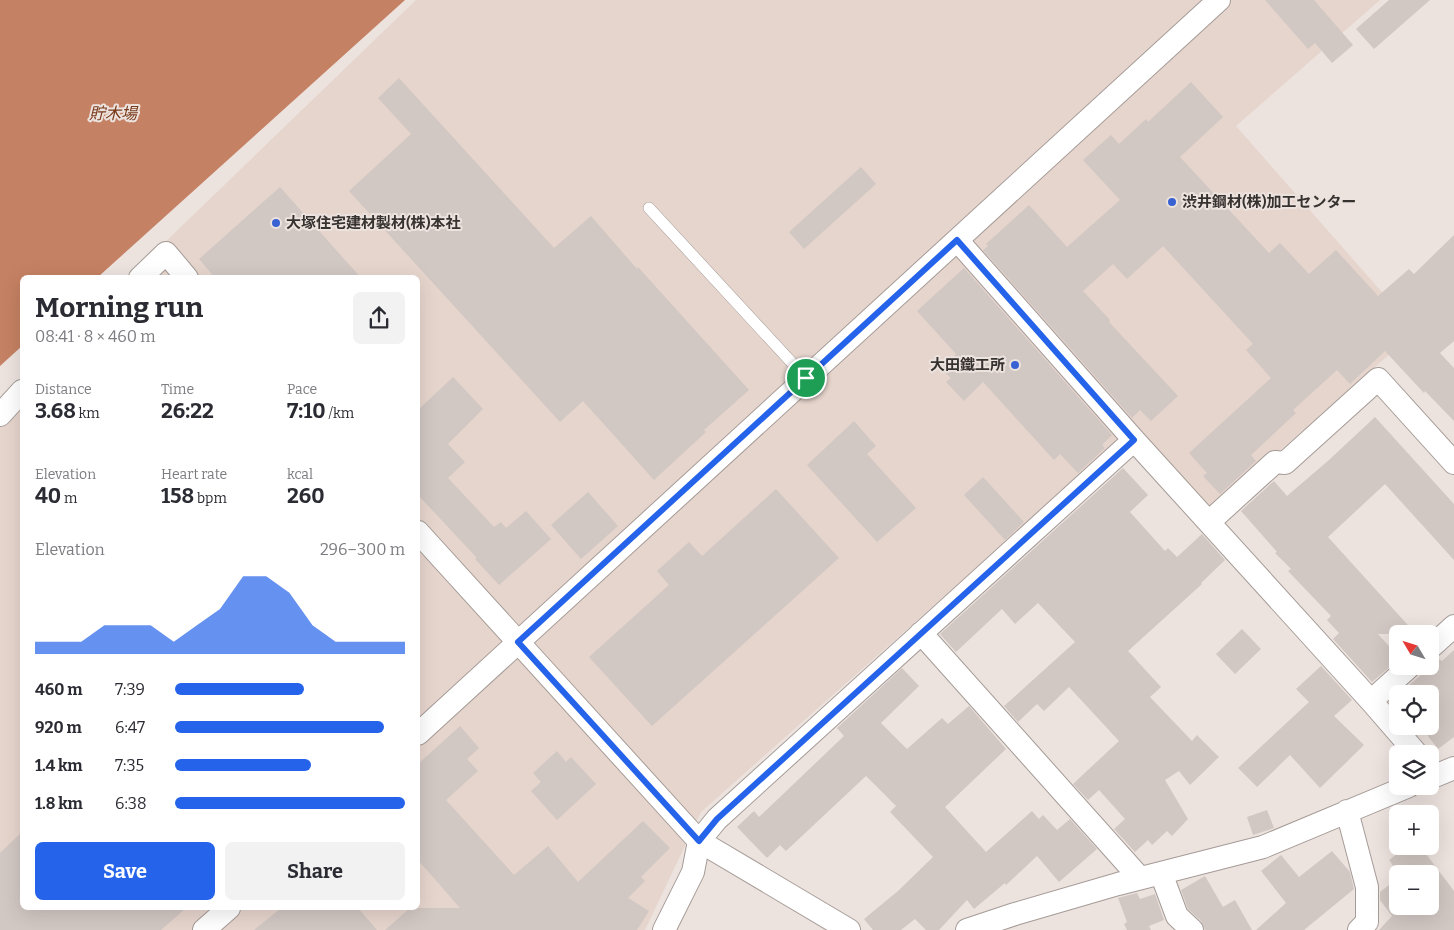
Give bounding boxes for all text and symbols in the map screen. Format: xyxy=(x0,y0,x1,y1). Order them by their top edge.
water label: 貯木場 xyxy=(89,104,139,123)
place label: 渋井鋼材(株)加工センター xyxy=(1182,193,1356,211)
marker: 渋井鋼材(株)加工センター xyxy=(1166,196,1178,208)
place label: 大塚住宅建材製材(株)本社 xyxy=(286,214,460,232)
marker: 大塚住宅建材製材(株)本社 xyxy=(270,217,282,229)
text: Morning run xyxy=(35,291,203,324)
button: share xyxy=(353,292,405,344)
text: 08:41 · 8 × 460 m xyxy=(35,327,155,346)
place label: 大田鐵工所 xyxy=(930,356,1005,374)
pin xyxy=(785,357,827,399)
marker: 大田鐵工所 xyxy=(1009,359,1021,371)
icon: arrive xyxy=(792,364,820,392)
text: Distance xyxy=(35,381,92,398)
text: Time xyxy=(161,381,194,398)
text: Pace xyxy=(287,381,317,398)
text: 3.68 xyxy=(35,398,76,424)
text: 26:22 xyxy=(161,398,214,424)
text: 7:10 xyxy=(287,398,326,424)
text: km xyxy=(76,405,100,422)
text: /km xyxy=(326,405,354,422)
text: Elevation xyxy=(35,466,96,483)
text: Heart rate xyxy=(161,466,227,483)
text: kcal xyxy=(287,466,313,483)
text: 40 xyxy=(35,483,61,509)
text: 158 xyxy=(161,483,194,509)
text: 260 xyxy=(287,483,325,509)
text: m xyxy=(61,490,77,507)
text: bpm xyxy=(194,490,227,507)
text: Elevation xyxy=(35,540,105,559)
text: 296–300 m xyxy=(320,540,405,559)
north arrow xyxy=(1389,625,1439,675)
map controls xyxy=(1389,625,1439,915)
text: 460 m xyxy=(35,680,83,699)
text: 7:39 xyxy=(115,680,145,699)
button: locate xyxy=(1389,685,1439,735)
text: 920 m xyxy=(35,718,82,737)
text: 6:47 xyxy=(115,718,145,737)
button: layers xyxy=(1389,745,1439,795)
text: 1.4 km xyxy=(35,756,83,775)
text: 7:35 xyxy=(115,756,144,775)
text: 1.8 km xyxy=(35,794,83,813)
text: 6:38 xyxy=(115,794,147,813)
button: + xyxy=(1389,805,1439,855)
button: Save xyxy=(35,842,215,900)
button: Share xyxy=(225,842,405,900)
button: − xyxy=(1389,865,1439,915)

